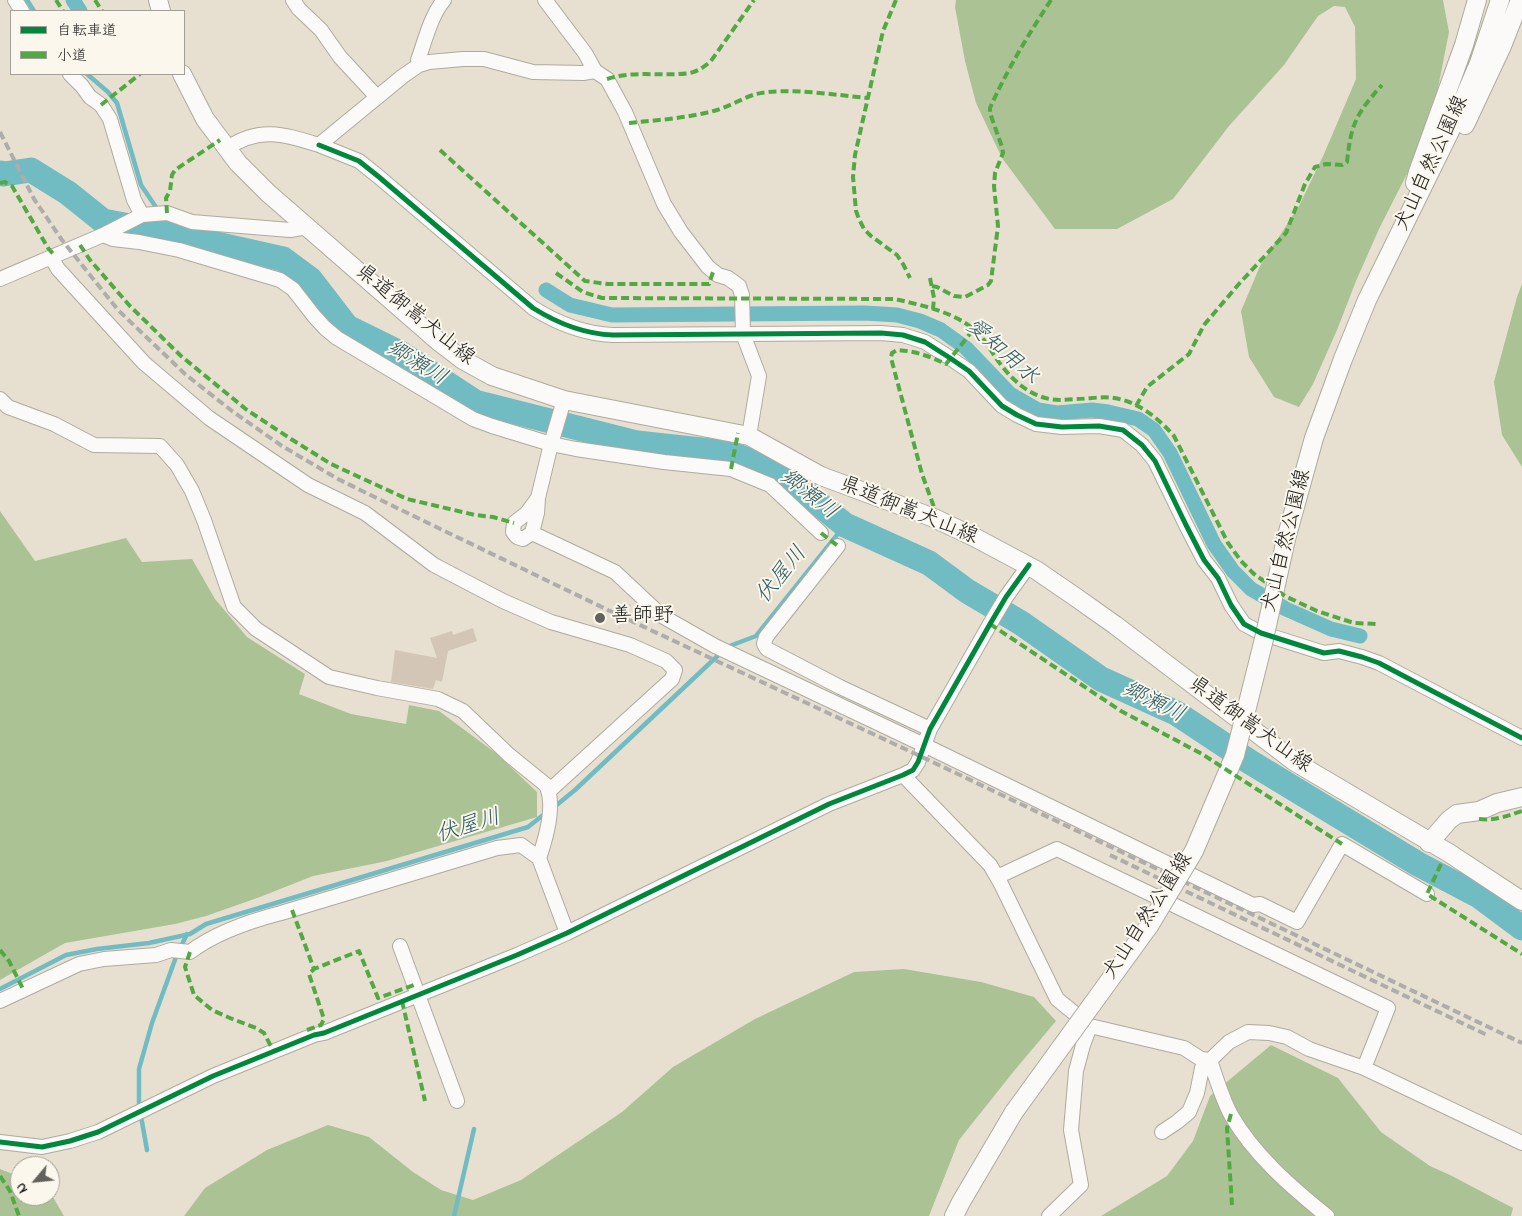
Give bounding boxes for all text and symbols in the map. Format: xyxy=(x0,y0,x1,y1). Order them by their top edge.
legend xyxy=(10,10,185,75)
text: 自転車道 xyxy=(57,20,117,42)
text: 小道 xyxy=(57,45,87,67)
street label: 犬山自然公園線 xyxy=(1391,92,1475,236)
street label: 県道御嵩犬山線 xyxy=(349,260,479,372)
water label: 愛知用水 xyxy=(959,314,1043,392)
water label: 郷瀬川 xyxy=(381,337,451,393)
water label: 郷瀬川 xyxy=(774,465,842,527)
street label: 犬山自然公園線 xyxy=(1258,467,1318,615)
street label: 県道御嵩犬山線 xyxy=(835,473,981,551)
water label: 伏屋川 xyxy=(752,542,814,610)
place label: 善師野 xyxy=(611,605,674,631)
marker: 善師野 xyxy=(593,611,607,625)
street label: 県道御嵩犬山線 xyxy=(1182,673,1316,779)
water label: 郷瀬川 xyxy=(1118,678,1188,730)
water label: 伏屋川 xyxy=(434,806,504,850)
street label: 犬山自然公園線 xyxy=(1098,848,1200,986)
north arrow xyxy=(10,1156,60,1206)
text: N xyxy=(11,1179,34,1197)

